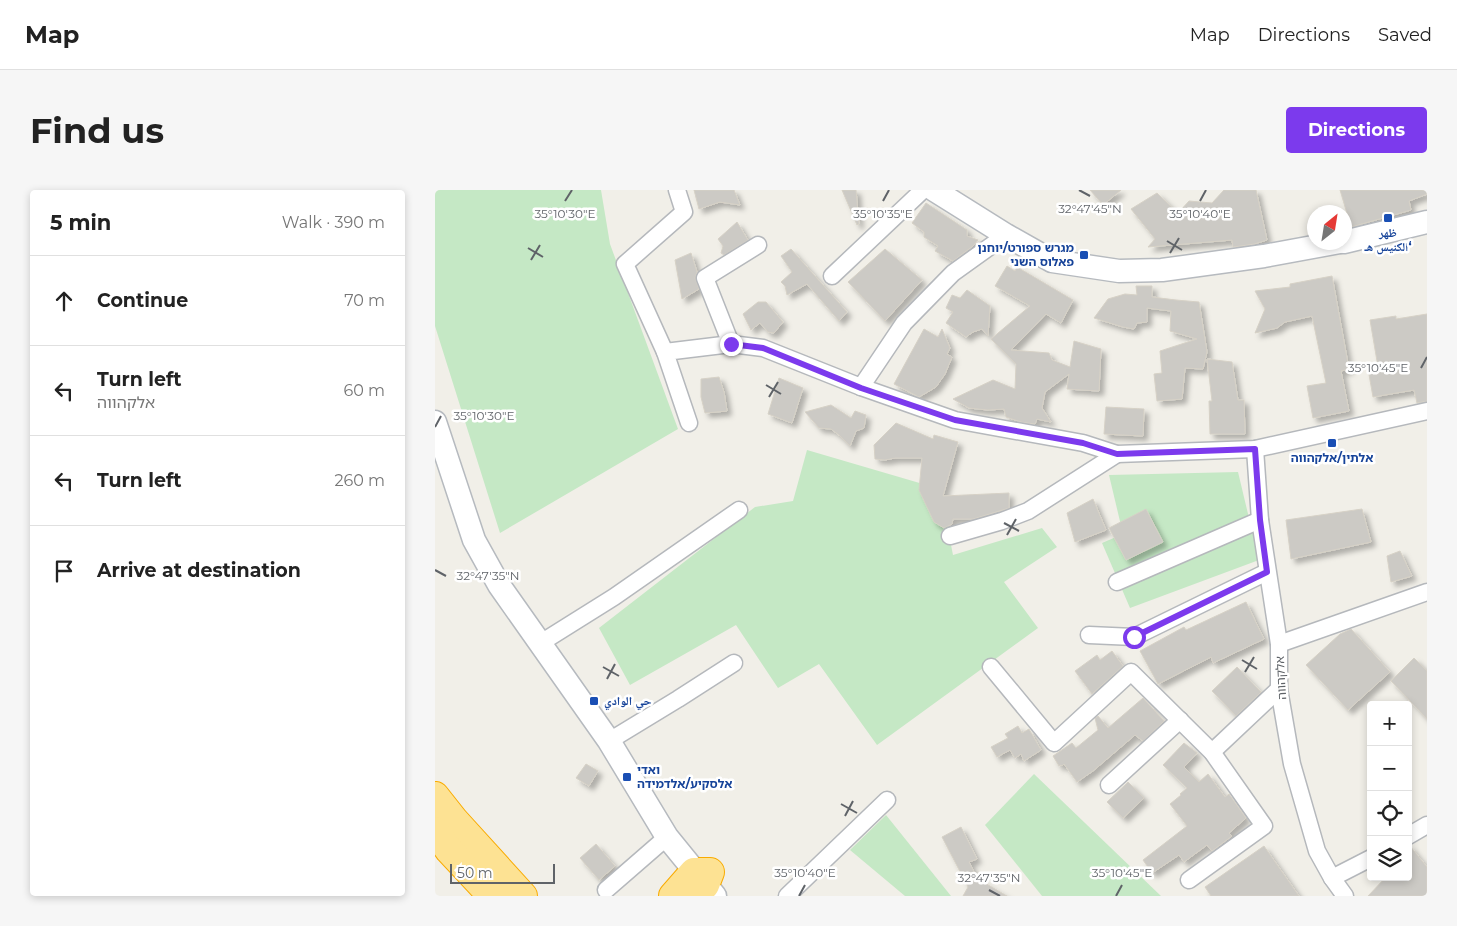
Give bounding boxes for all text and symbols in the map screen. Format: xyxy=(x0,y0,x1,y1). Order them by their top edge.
text: Map xyxy=(25,20,79,49)
text: Map xyxy=(1190,24,1230,46)
text: Directions xyxy=(1258,24,1350,46)
text: Saved xyxy=(1378,24,1432,46)
button: Directions xyxy=(1286,107,1427,153)
text: Find us xyxy=(30,109,164,152)
text: 32°47'45"N xyxy=(1058,201,1122,216)
north arrow xyxy=(1307,205,1352,250)
text: 35°10'30"E xyxy=(534,206,596,221)
text: 35°10'35"E xyxy=(853,206,913,221)
text: 35°10'40"E xyxy=(1169,206,1231,221)
text: 5 min xyxy=(50,210,111,235)
marker: ظهر الكنيس هـ‘ xyxy=(1382,212,1394,224)
text: Walk · 390 m xyxy=(282,213,385,232)
place label: ظهر الكنيس هـ‘ xyxy=(1363,225,1412,255)
place label: מגרש ספורט/יוחנן פאלוס השני xyxy=(978,240,1075,269)
marker: מגרש ספורט/יוחנן פאלוס השני xyxy=(1078,249,1090,261)
icon: ahead xyxy=(50,287,78,315)
text: Continue xyxy=(97,289,188,312)
text: 70 m xyxy=(344,291,385,310)
route end xyxy=(720,333,743,356)
text: 35°10'45"E xyxy=(1348,360,1408,375)
text: Turn left xyxy=(97,368,182,391)
icon: left xyxy=(50,377,78,405)
text: 60 m xyxy=(343,381,385,400)
text: אלקהווה xyxy=(97,393,155,412)
text: 35°10'30"E xyxy=(453,408,515,423)
marker: אלתין/אלקהווה xyxy=(1326,437,1338,449)
place label: אלתין/אלקהווה xyxy=(1291,450,1373,465)
icon: left xyxy=(50,467,78,495)
text: Turn left xyxy=(97,469,182,492)
text: 260 m xyxy=(334,471,385,490)
icon: arrive xyxy=(50,557,78,585)
text: Arrive at destination xyxy=(97,559,301,582)
text: 32°47'35"N xyxy=(456,568,520,583)
route start xyxy=(1123,626,1146,649)
street label: אלקהווה xyxy=(1272,655,1289,700)
place label: حي الوادي xyxy=(604,693,652,711)
marker: حي الوادي xyxy=(588,695,600,707)
map controls xyxy=(1367,701,1412,881)
button: + xyxy=(1367,701,1412,746)
button: − xyxy=(1367,746,1412,791)
place label: ואדי אלסקיע/אלדמידה xyxy=(637,762,732,791)
marker: ואדי אלסקיע/אלדמידה xyxy=(621,771,633,783)
button: locate xyxy=(1367,791,1412,836)
button: layers xyxy=(1367,836,1412,881)
scale bar xyxy=(450,861,555,884)
text: 50 m xyxy=(457,864,493,882)
text: 35°10'40"E xyxy=(774,865,836,880)
text: 35°10'45"E xyxy=(1092,865,1152,880)
text: 32°47'35"N xyxy=(957,870,1021,885)

